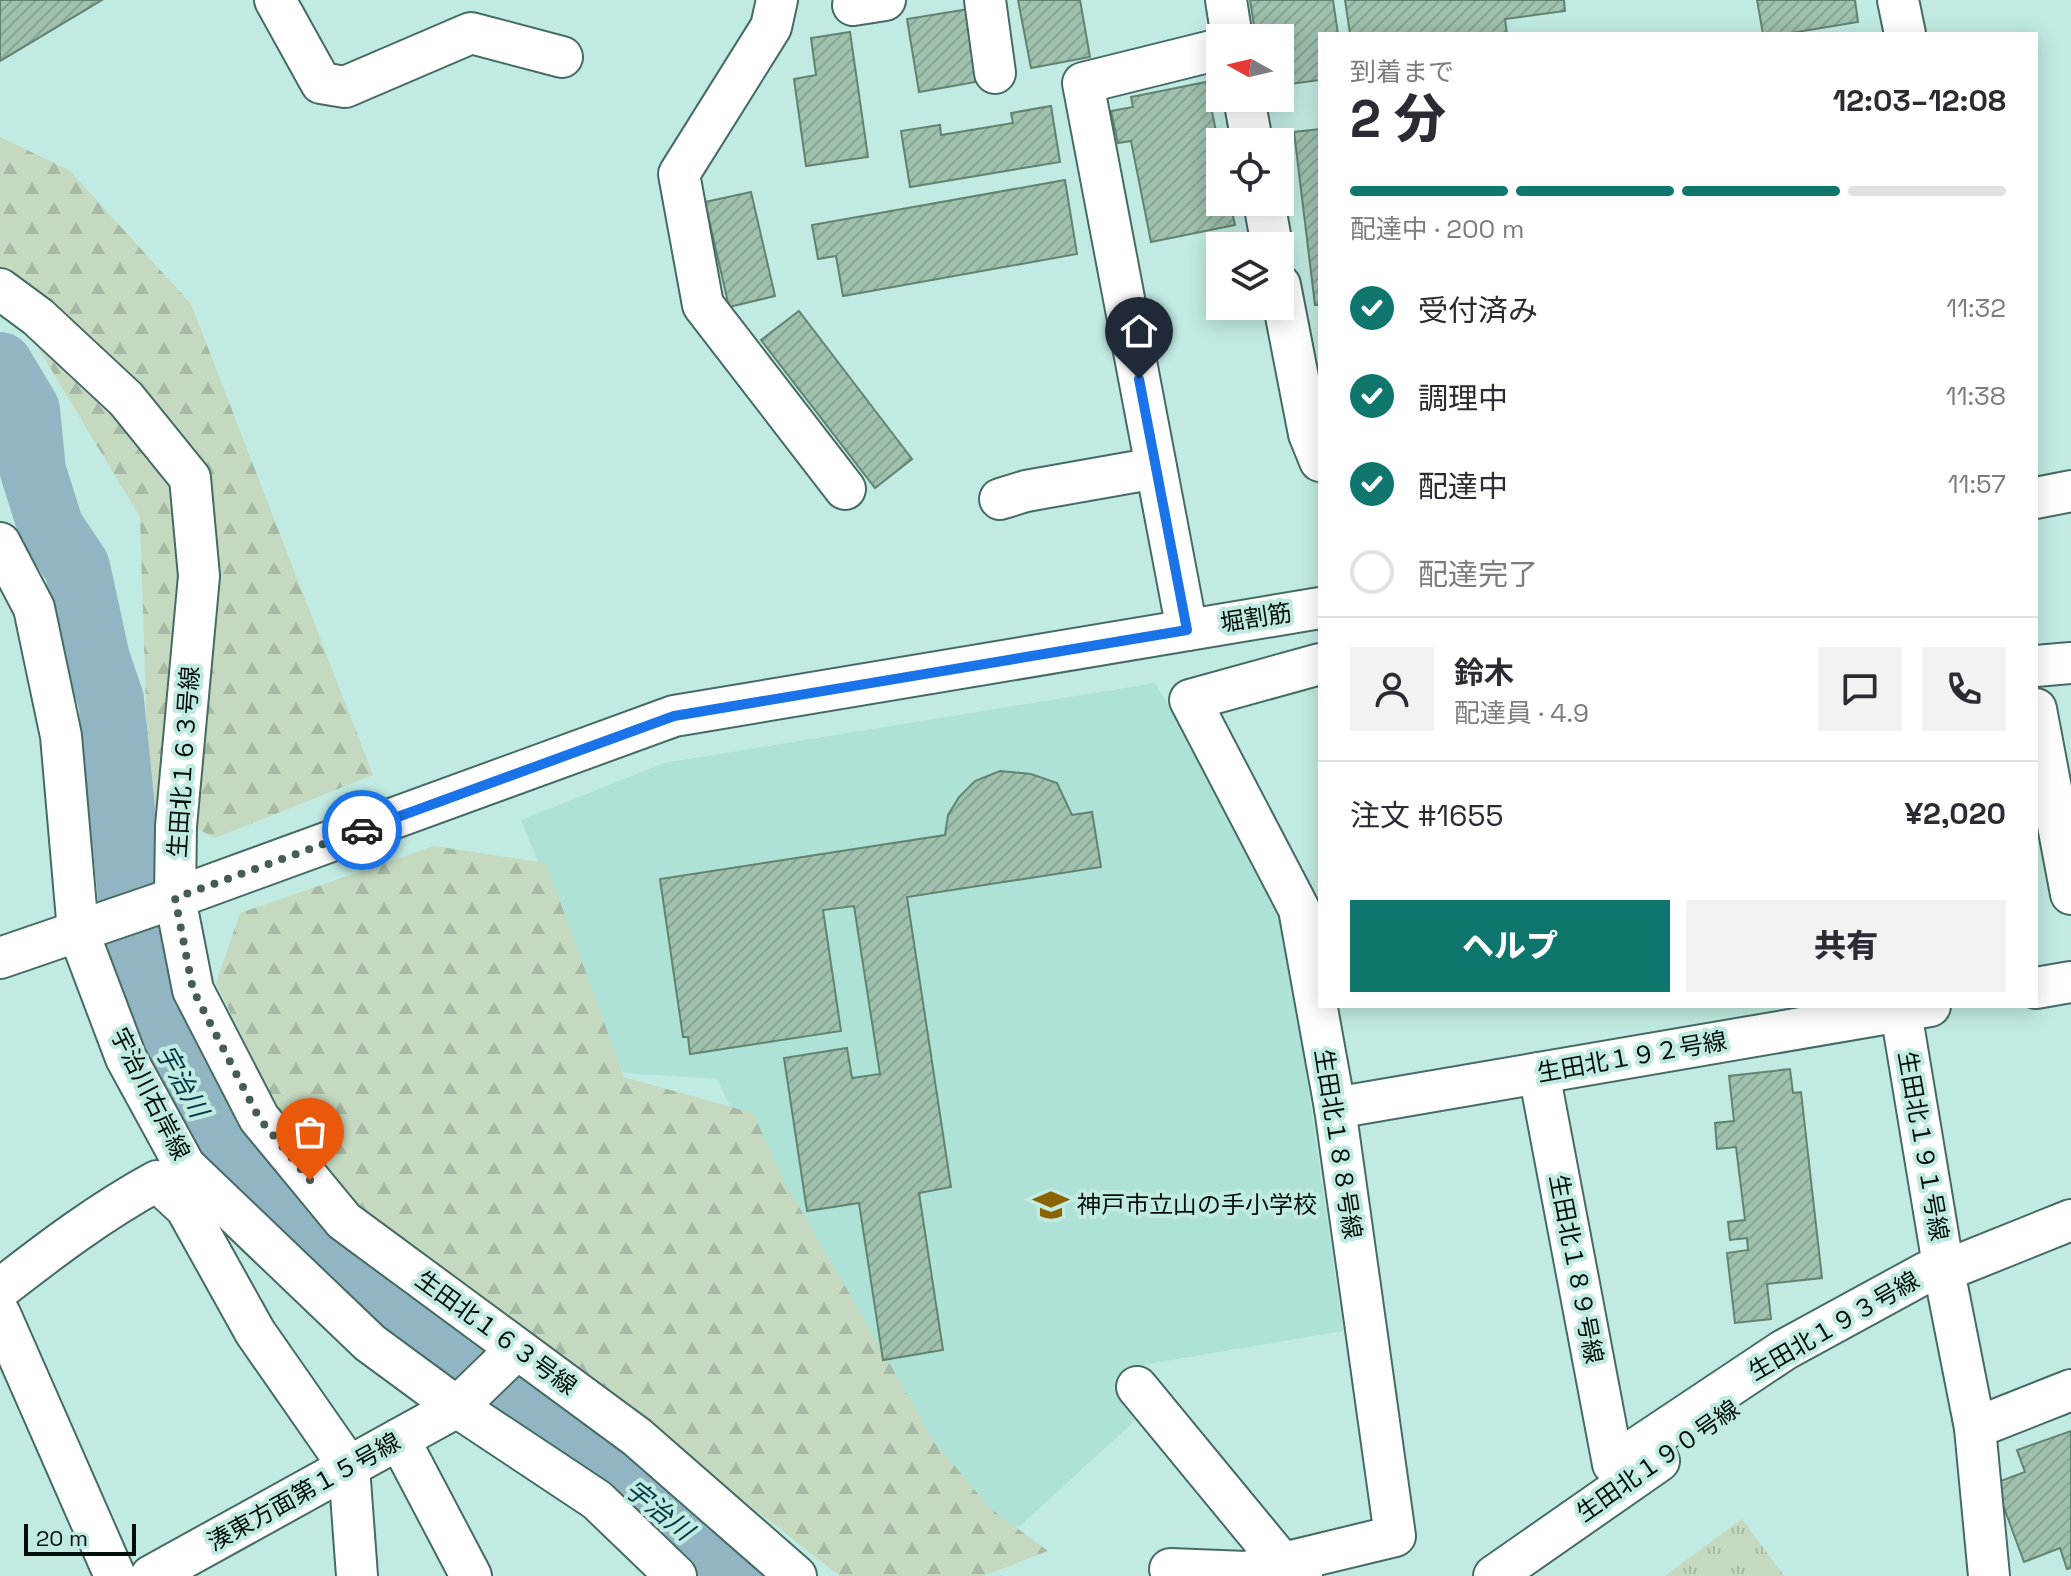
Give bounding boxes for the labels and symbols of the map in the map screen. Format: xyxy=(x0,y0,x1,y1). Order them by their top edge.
north arrow xyxy=(1206,24,1294,112)
pin xyxy=(1105,297,1173,379)
street label: 堀割筋 xyxy=(1218,597,1294,638)
street label: 生田北１６３号線 xyxy=(161,665,206,859)
courier xyxy=(322,790,402,870)
street label: 宇治川右岸線 xyxy=(104,1023,197,1165)
street label: 生田北１９２号線 xyxy=(1535,1025,1729,1088)
water label: 宇治川 xyxy=(148,1039,217,1126)
street label: 生田北１８８号線 xyxy=(1308,1047,1369,1241)
street label: 生田北１９１号線 xyxy=(1892,1049,1955,1243)
pin xyxy=(276,1098,344,1180)
street label: 生田北１８９号線 xyxy=(1543,1172,1610,1366)
school or university icon: 神戸市立山の手小学校 xyxy=(1032,1186,1070,1224)
place label: 神戸市立山の手小学校 xyxy=(1077,1189,1317,1220)
street label: 生田北１６３号線 xyxy=(410,1264,583,1402)
street label: 生田北１９３号線 xyxy=(1743,1264,1925,1387)
street label: 生田北１９０号線 xyxy=(1570,1393,1745,1528)
street label: 湊東方面第１５号線 xyxy=(202,1426,406,1557)
water label: 宇治川 xyxy=(618,1472,702,1550)
scale bar xyxy=(24,1520,136,1556)

